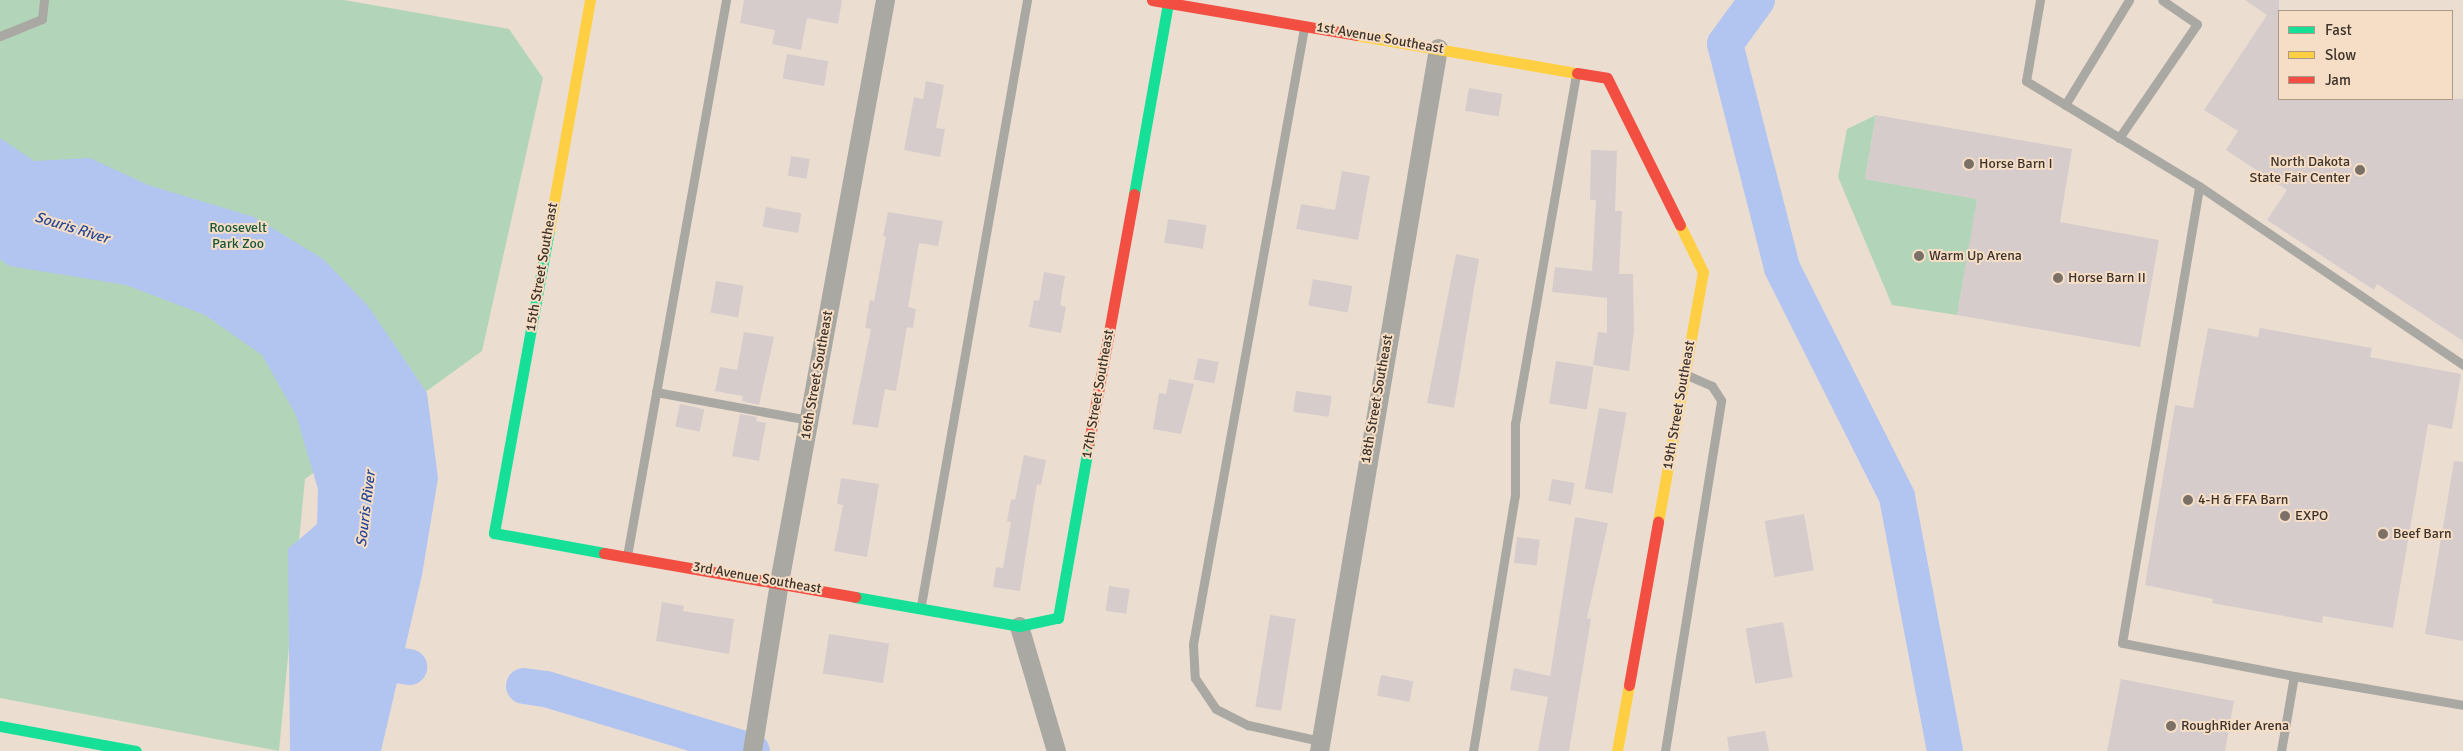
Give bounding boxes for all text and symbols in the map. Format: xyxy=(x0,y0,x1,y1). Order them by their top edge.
legend xyxy=(2278,10,2453,100)
street label: 1st Avenue Southeast xyxy=(1315,19,1445,57)
text: Fast xyxy=(2325,21,2352,39)
text: Slow xyxy=(2325,46,2356,64)
text: Jam xyxy=(2325,71,2351,89)
place label: North Dakota State Fair Center xyxy=(2250,154,2350,186)
place label: Horse Barn I xyxy=(1979,156,2053,172)
marker: Horse Barn I xyxy=(1963,158,1975,170)
marker: North Dakota State Fair Center xyxy=(2354,164,2366,176)
street label: 15th Street Southeast xyxy=(522,201,562,333)
water label: Souris River xyxy=(33,208,111,248)
park label: Roosevelt Park Zoo xyxy=(209,220,267,252)
place label: Warm Up Arena xyxy=(1929,248,2022,264)
marker: Warm Up Arena xyxy=(1913,250,1925,262)
place label: Horse Barn II xyxy=(2068,270,2146,286)
marker: Horse Barn II xyxy=(2052,272,2064,284)
street label: 16th Street Southeast xyxy=(797,309,837,441)
street label: 17th Street Southeast xyxy=(1078,328,1118,460)
street label: 18th Street Southeast xyxy=(1357,333,1397,465)
street label: 19th Street Southeast xyxy=(1659,339,1699,471)
water label: Souris River xyxy=(352,470,380,548)
place label: 4-H & FFA Barn xyxy=(2198,492,2289,508)
marker: 4-H & FFA Barn xyxy=(2182,494,2194,506)
place label: EXPO xyxy=(2295,508,2328,524)
marker: EXPO xyxy=(2279,510,2291,522)
place label: Beef Barn xyxy=(2393,526,2452,542)
marker: Beef Barn xyxy=(2377,528,2389,540)
street label: 3rd Avenue Southeast xyxy=(691,558,823,598)
place label: RoughRider Arena xyxy=(2181,718,2289,734)
marker: RoughRider Arena xyxy=(2165,720,2177,732)

